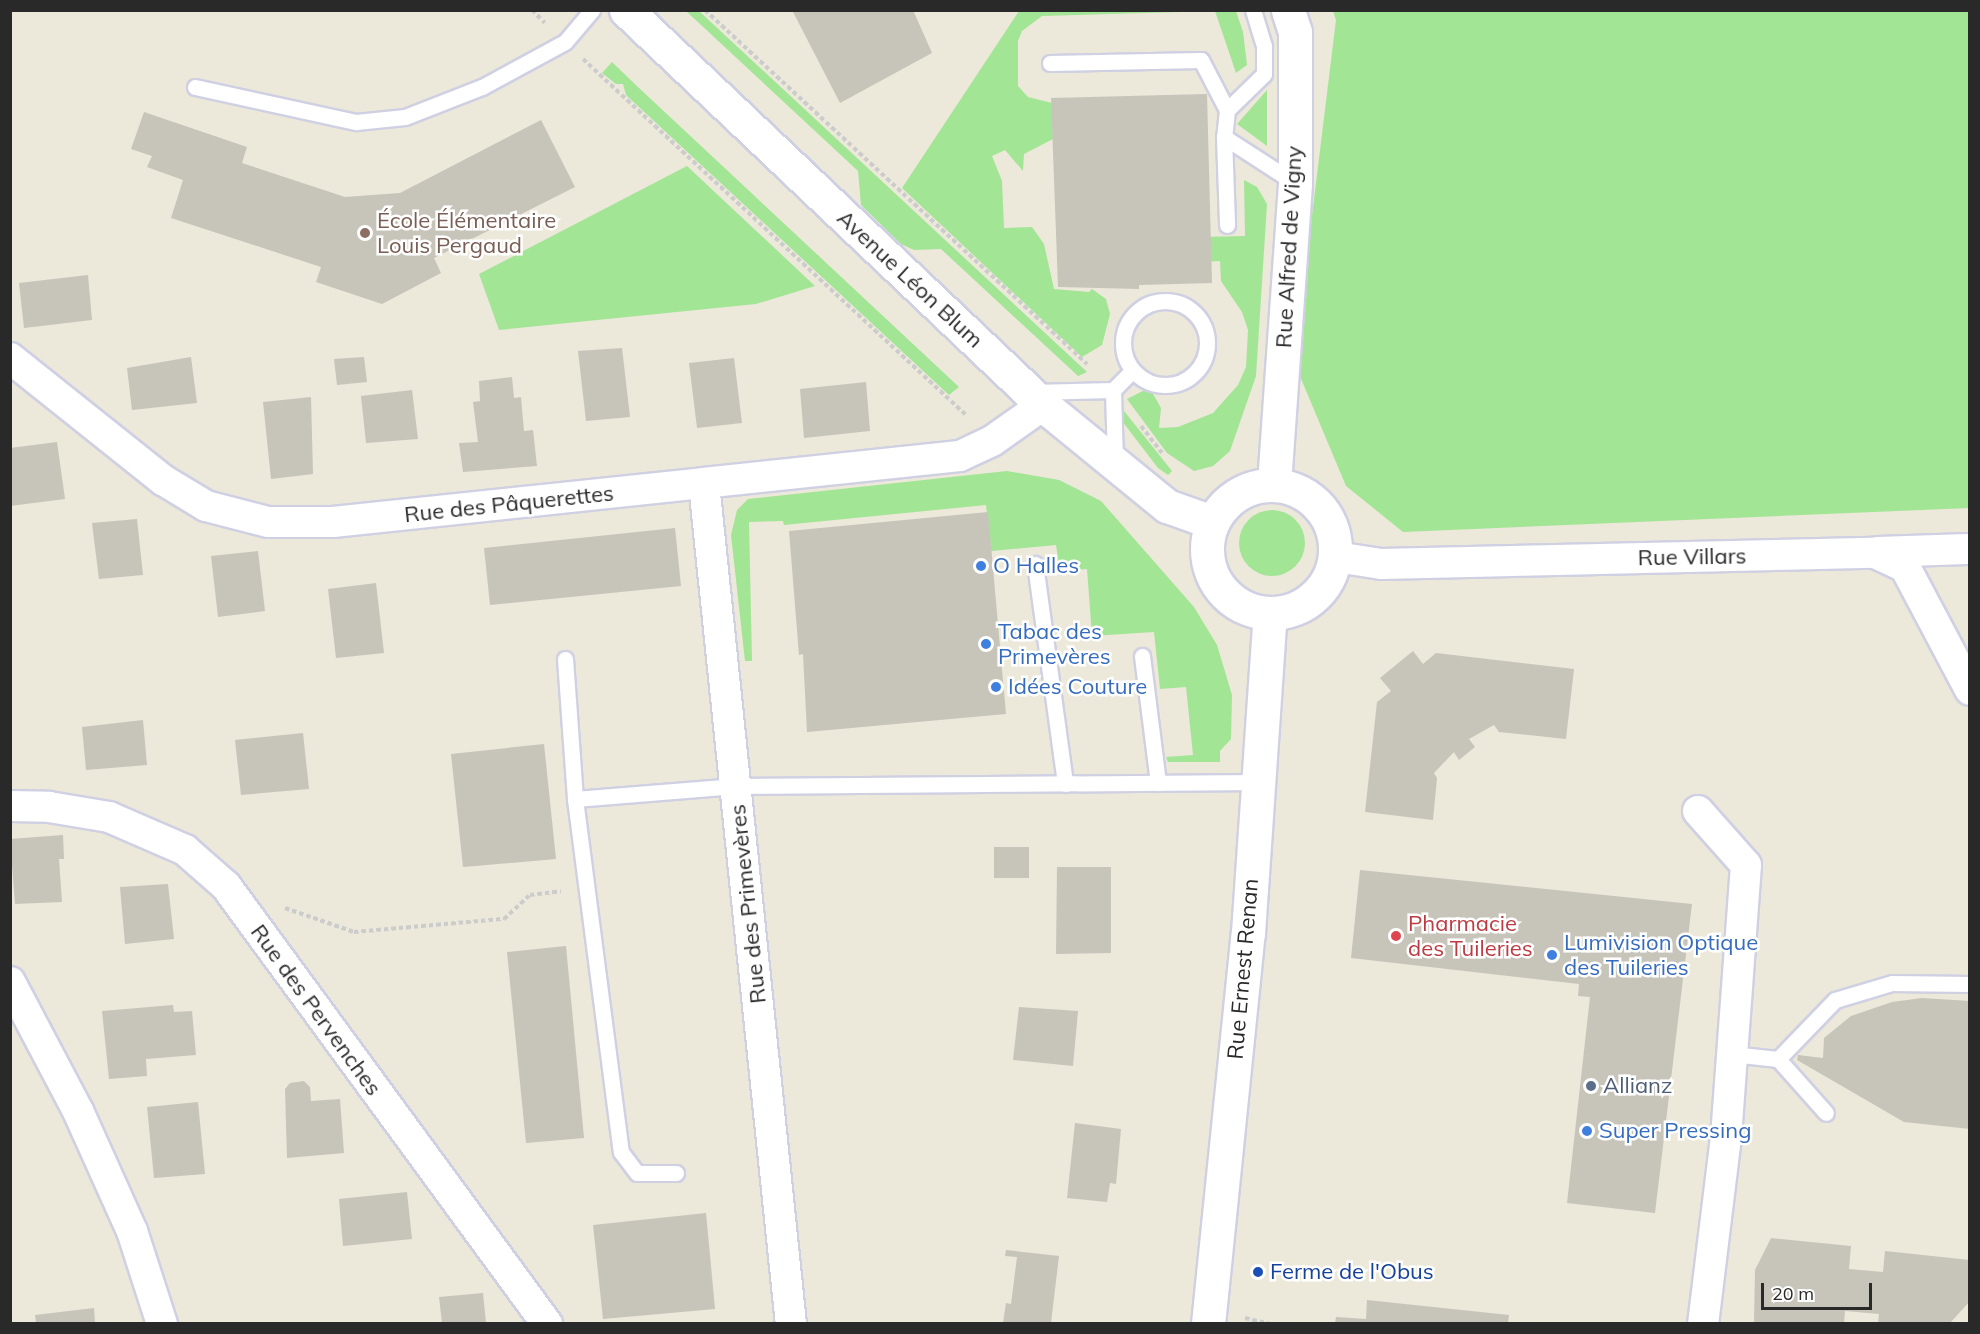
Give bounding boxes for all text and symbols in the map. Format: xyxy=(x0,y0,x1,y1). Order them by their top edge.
street label: Rue Alfred de Vigny xyxy=(1271,145,1307,349)
street label: Avenue Léon Blum xyxy=(832,205,988,353)
place label: École Élémentaire Louis Pergaud xyxy=(377,207,556,258)
marker: École Élémentaire Louis Pergaud xyxy=(358,226,372,240)
street label: Rue des Pâquerettes xyxy=(403,480,615,528)
street label: Rue Villars xyxy=(1637,543,1747,571)
place label: O Halles xyxy=(993,553,1079,579)
marker: O Halles xyxy=(974,559,988,573)
place label: Tabac des Primevères xyxy=(998,618,1111,670)
marker: Tabac des Primevères xyxy=(979,637,993,651)
place label: Idées Couture xyxy=(1008,674,1147,700)
marker: Idées Couture xyxy=(989,680,1003,694)
street label: Rue des Primevères xyxy=(724,803,772,1005)
street label: Rue Ernest Renan xyxy=(1222,877,1264,1061)
place label: Pharmacie des Tuileries xyxy=(1408,910,1533,962)
street label: Rue des Pervenches xyxy=(245,919,387,1101)
marker: Pharmacie des Tuileries xyxy=(1389,929,1403,943)
place label: Lumivision Optique des Tuileries xyxy=(1564,929,1758,980)
marker: Lumivision Optique des Tuileries xyxy=(1545,948,1559,962)
place label: Allianz xyxy=(1603,1073,1672,1099)
marker: Allianz xyxy=(1584,1079,1598,1093)
place label: Super Pressing xyxy=(1599,1118,1751,1144)
marker: Super Pressing xyxy=(1580,1124,1594,1138)
place label: Ferme de l'Obus xyxy=(1270,1259,1434,1285)
marker: Ferme de l'Obus xyxy=(1251,1265,1265,1279)
scale bar xyxy=(1764,1271,1875,1309)
text: 20 m xyxy=(1772,1282,1814,1305)

